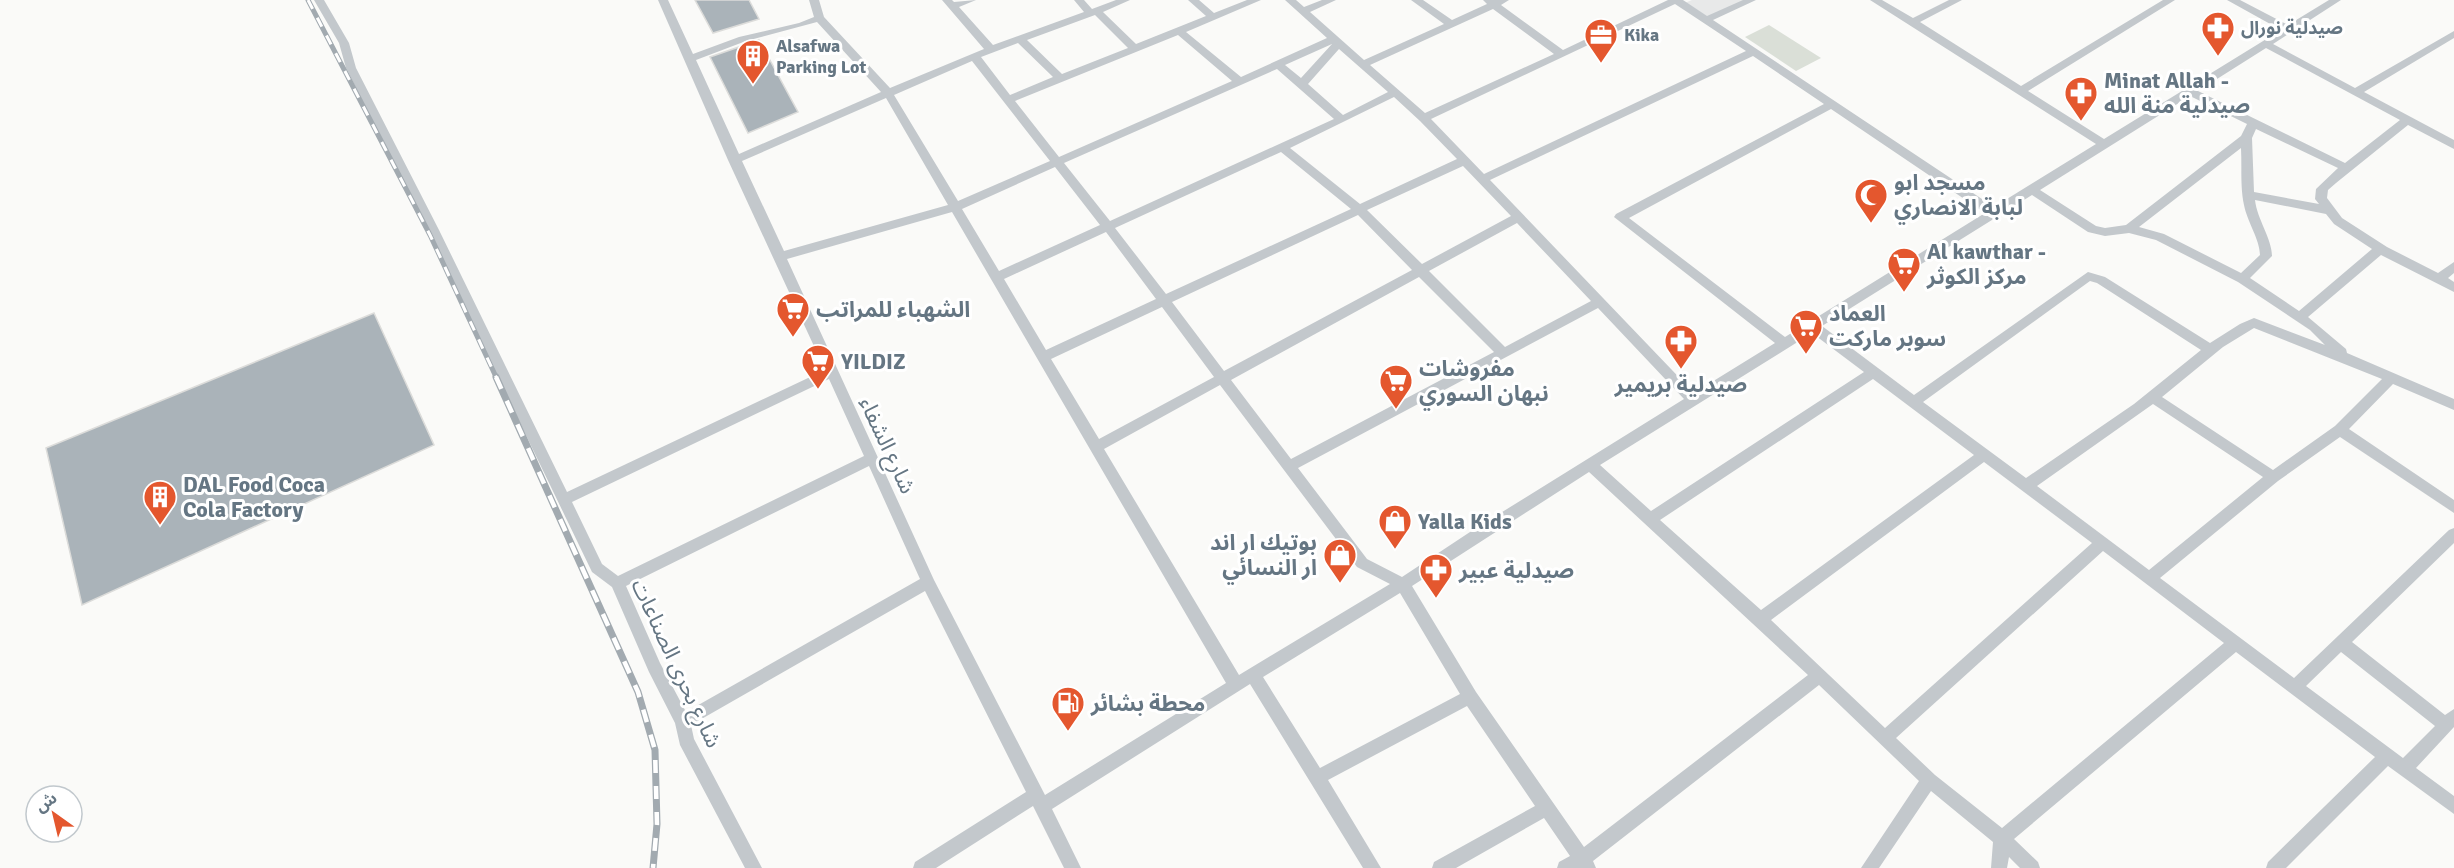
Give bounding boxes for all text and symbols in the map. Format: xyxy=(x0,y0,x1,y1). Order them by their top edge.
pharmacy icon: صيدلية نورال xyxy=(2200,10,2236,57)
office icon: Kika xyxy=(1583,17,1619,64)
place label: صيدلية نورال xyxy=(2241,17,2343,39)
place label: Kika xyxy=(1624,24,1659,46)
place label: Alsafwa Parking Lot xyxy=(776,35,866,78)
building icon: Alsafwa Parking Lot xyxy=(735,38,771,85)
place label: Minat Allah - صيدلية منة الله xyxy=(2104,67,2250,119)
pharmacy icon: Minat Allah - صيدلية منة الله xyxy=(2063,75,2099,122)
place label: مسجد ابو لبابة الانصاري xyxy=(1894,169,2023,225)
mosque icon: مسجد ابو لبابة الانصاري xyxy=(1853,177,1889,224)
place label: Al kawthar - مركز الكوثر xyxy=(1926,238,2046,290)
supermarket icon: Al kawthar - مركز الكوثر xyxy=(1886,246,1922,293)
supermarket icon: الشهباء للمراتب xyxy=(775,291,811,338)
place label: الشهباء للمراتب xyxy=(816,296,970,323)
place label: العماد سوبر ماركت xyxy=(1829,300,1946,352)
supermarket icon: العماد سوبر ماركت xyxy=(1788,308,1824,355)
pharmacy icon: صيدلية بريمير xyxy=(1663,323,1699,370)
supermarket icon: YILDIZ xyxy=(800,343,836,390)
place label: YILDIZ xyxy=(840,348,906,375)
place label: مفروشات نبهان السوري xyxy=(1419,355,1549,411)
supermarket icon: مفروشات نبهان السوري xyxy=(1378,363,1414,410)
place label: صيدلية بريمير xyxy=(1614,371,1747,398)
street label: شارع الشفاء xyxy=(851,393,922,499)
place label: DAL Food Coca Cola Factory xyxy=(183,471,325,523)
building icon: DAL Food Coca Cola Factory xyxy=(142,479,178,526)
shop icon: Yalla Kids xyxy=(1377,503,1413,550)
place label: Yalla Kids xyxy=(1417,508,1512,535)
place label: بوتيك ار اند ار النسائي xyxy=(1210,529,1317,585)
shop icon: بوتيك ار اند ار النسائي xyxy=(1322,537,1358,584)
pharmacy icon: صيدلية عبير xyxy=(1418,552,1454,599)
place label: صيدلية عبير xyxy=(1458,557,1574,584)
street label: شارع بحرى الصناعات xyxy=(623,575,727,753)
fuel station icon: محطة بشائر xyxy=(1050,685,1086,732)
place label: محطة بشائر xyxy=(1090,690,1205,717)
north arrow xyxy=(24,784,84,844)
text: ش xyxy=(31,788,61,817)

